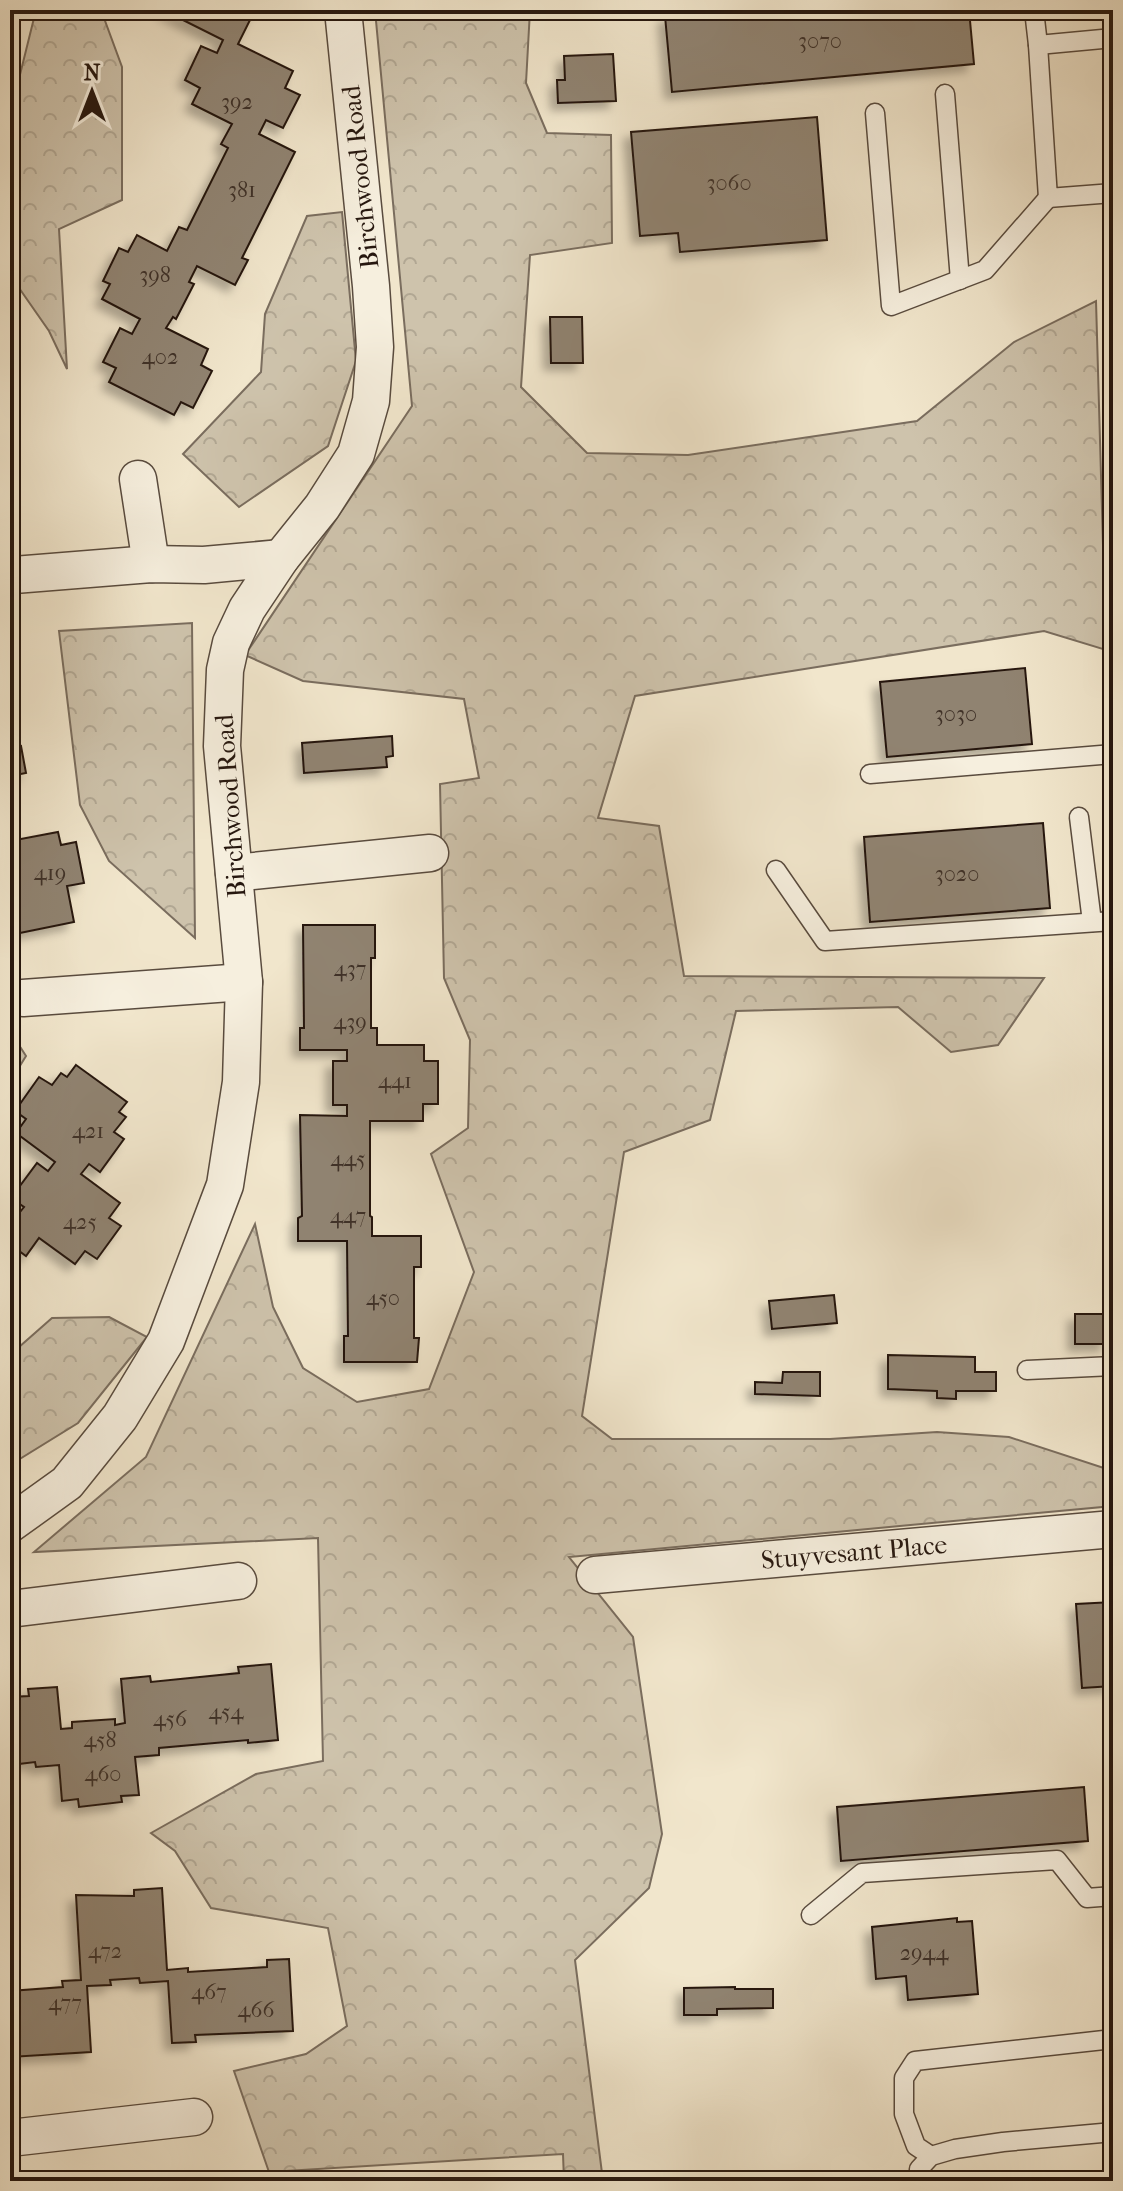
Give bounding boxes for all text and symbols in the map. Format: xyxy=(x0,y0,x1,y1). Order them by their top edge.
house number: 3070 xyxy=(798,28,842,54)
north arrow xyxy=(52,52,132,132)
text: N xyxy=(84,60,101,86)
street label: Birchwood Road xyxy=(335,83,386,270)
house number: 392 xyxy=(221,89,253,115)
house number: 3060 xyxy=(706,170,752,196)
house number: 381 xyxy=(228,177,256,203)
house number: 398 xyxy=(139,262,171,288)
house number: 402 xyxy=(142,344,178,370)
house number: 3030 xyxy=(935,701,977,727)
street label: Birchwood Road xyxy=(209,712,252,899)
house number: 419 xyxy=(34,860,66,886)
house number: 3020 xyxy=(935,861,979,887)
house number: 437 xyxy=(334,956,366,982)
house number: 439 xyxy=(333,1009,367,1035)
house number: 441 xyxy=(378,1068,412,1094)
house number: 421 xyxy=(72,1118,104,1144)
house number: 445 xyxy=(330,1146,366,1172)
house number: 447 xyxy=(330,1203,366,1229)
house number: 425 xyxy=(63,1209,97,1235)
house number: 450 xyxy=(366,1285,400,1311)
street label: Stuyvesant Place xyxy=(760,1529,949,1576)
house number: 454 xyxy=(209,1699,244,1725)
house number: 456 xyxy=(153,1706,187,1732)
house number: 458 xyxy=(84,1727,116,1753)
house number: 460 xyxy=(84,1761,122,1787)
house number: 472 xyxy=(88,1938,122,1964)
house number: 2944 xyxy=(900,1940,949,1966)
house number: 467 xyxy=(191,1979,227,2005)
house number: 477 xyxy=(48,1990,82,2016)
house number: 466 xyxy=(238,1997,274,2023)

